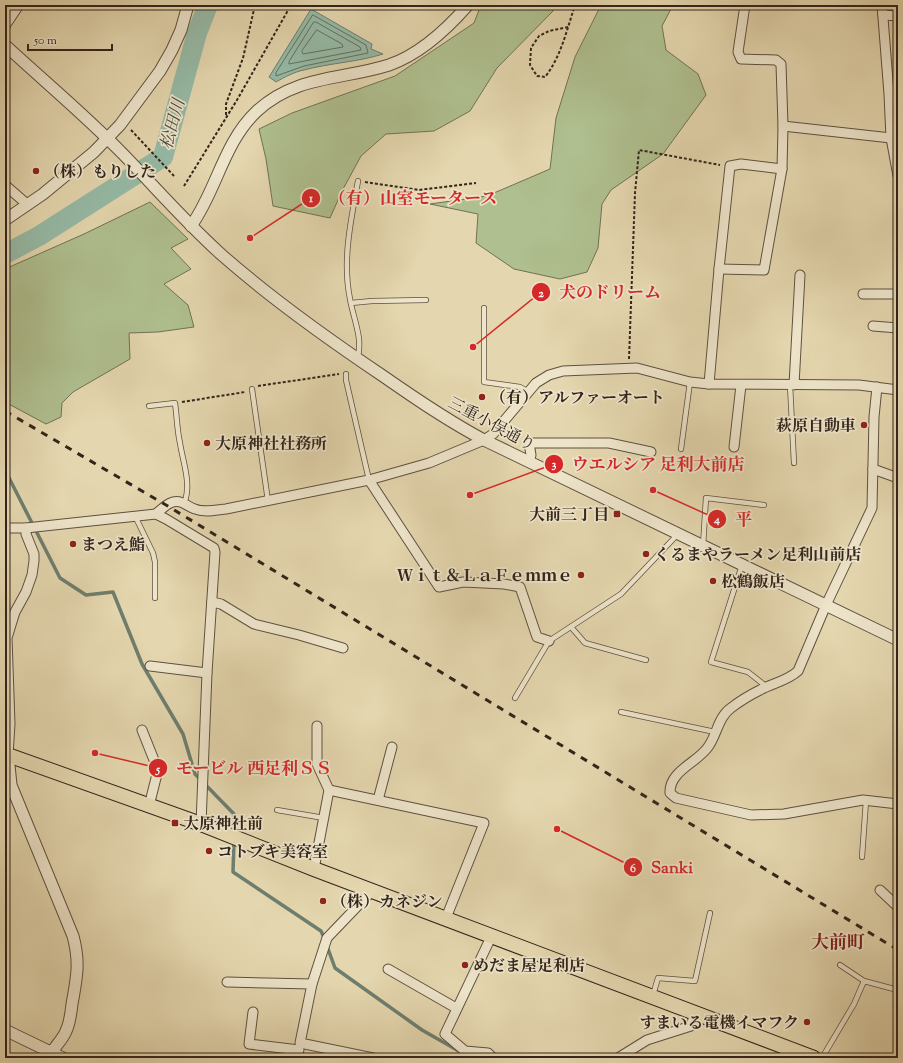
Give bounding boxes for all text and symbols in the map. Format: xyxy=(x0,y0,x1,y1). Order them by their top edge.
scale bar xyxy=(28,26,112,52)
text: 50 m xyxy=(33,32,57,50)
water label: 松田川 xyxy=(156,95,193,152)
place label: （株）もりした xyxy=(44,162,156,185)
marker: （株）もりした xyxy=(31,166,41,176)
callout: （有）山室モータース xyxy=(301,183,506,212)
text: （有）山室モータース xyxy=(329,188,497,212)
text: 1 xyxy=(308,190,314,208)
callout: 犬のドリーム xyxy=(531,278,669,307)
text: 犬のドリーム xyxy=(559,282,661,306)
text: 2 xyxy=(538,285,544,303)
place label: （有）アルファーオート xyxy=(490,388,665,411)
marker: （有）アルファーオート xyxy=(477,392,487,402)
street label: 三重小俣通り xyxy=(443,393,539,458)
place label: 萩原自動車 xyxy=(776,416,856,439)
marker: 萩原自動車 xyxy=(859,420,869,430)
place label: 大原神社社務所 xyxy=(215,434,327,457)
marker: 大原神社社務所 xyxy=(202,438,212,448)
callout: ウエルシア 足利大前店 xyxy=(544,449,753,478)
text: ウエルシア 足利大前店 xyxy=(571,454,745,478)
text: 3 xyxy=(552,456,557,474)
place label: 大前三丁目 xyxy=(529,505,609,528)
callout: 平 xyxy=(707,505,760,534)
marker: 大前三丁目 xyxy=(612,509,622,519)
text: 平 xyxy=(736,509,753,533)
text: 4 xyxy=(713,511,720,529)
place label: まつえ鮨 xyxy=(81,535,145,558)
marker: まつえ鮨 xyxy=(68,539,78,549)
place label: くるまやラーメン足利山前店 xyxy=(654,545,861,568)
marker: くるまやラーメン足利山前店 xyxy=(641,549,651,559)
place label: Ｗｉｔ＆ＬａＦｅｍｍｅ xyxy=(397,566,573,589)
marker: Ｗｉｔ＆ＬａＦｅｍｍｅ xyxy=(576,570,586,580)
place label: 松鶴飯店 xyxy=(721,572,785,595)
marker: 松鶴飯店 xyxy=(708,576,718,586)
callout: モービル 西足利ＳＳ xyxy=(148,754,339,783)
text: モービル 西足利ＳＳ xyxy=(176,758,332,782)
text: 5 xyxy=(155,761,161,779)
place label: 大原神社前 xyxy=(183,814,263,837)
marker: 大原神社前 xyxy=(170,818,180,828)
place label: コトブキ美容室 xyxy=(217,842,328,865)
marker: コトブキ美容室 xyxy=(204,846,214,856)
callout: Sanki xyxy=(623,853,701,882)
text: Sanki xyxy=(651,857,693,881)
text: 6 xyxy=(630,860,636,878)
place label: （株）カネジン xyxy=(331,892,443,915)
marker: （株）カネジン xyxy=(318,896,328,906)
district label: 大前町 xyxy=(811,931,865,957)
place label: めだま屋足利店 xyxy=(473,956,585,979)
marker: めだま屋足利店 xyxy=(460,960,470,970)
place label: すまいる電機イマフク xyxy=(639,1013,799,1036)
marker: すまいる電機イマフク xyxy=(802,1017,812,1027)

